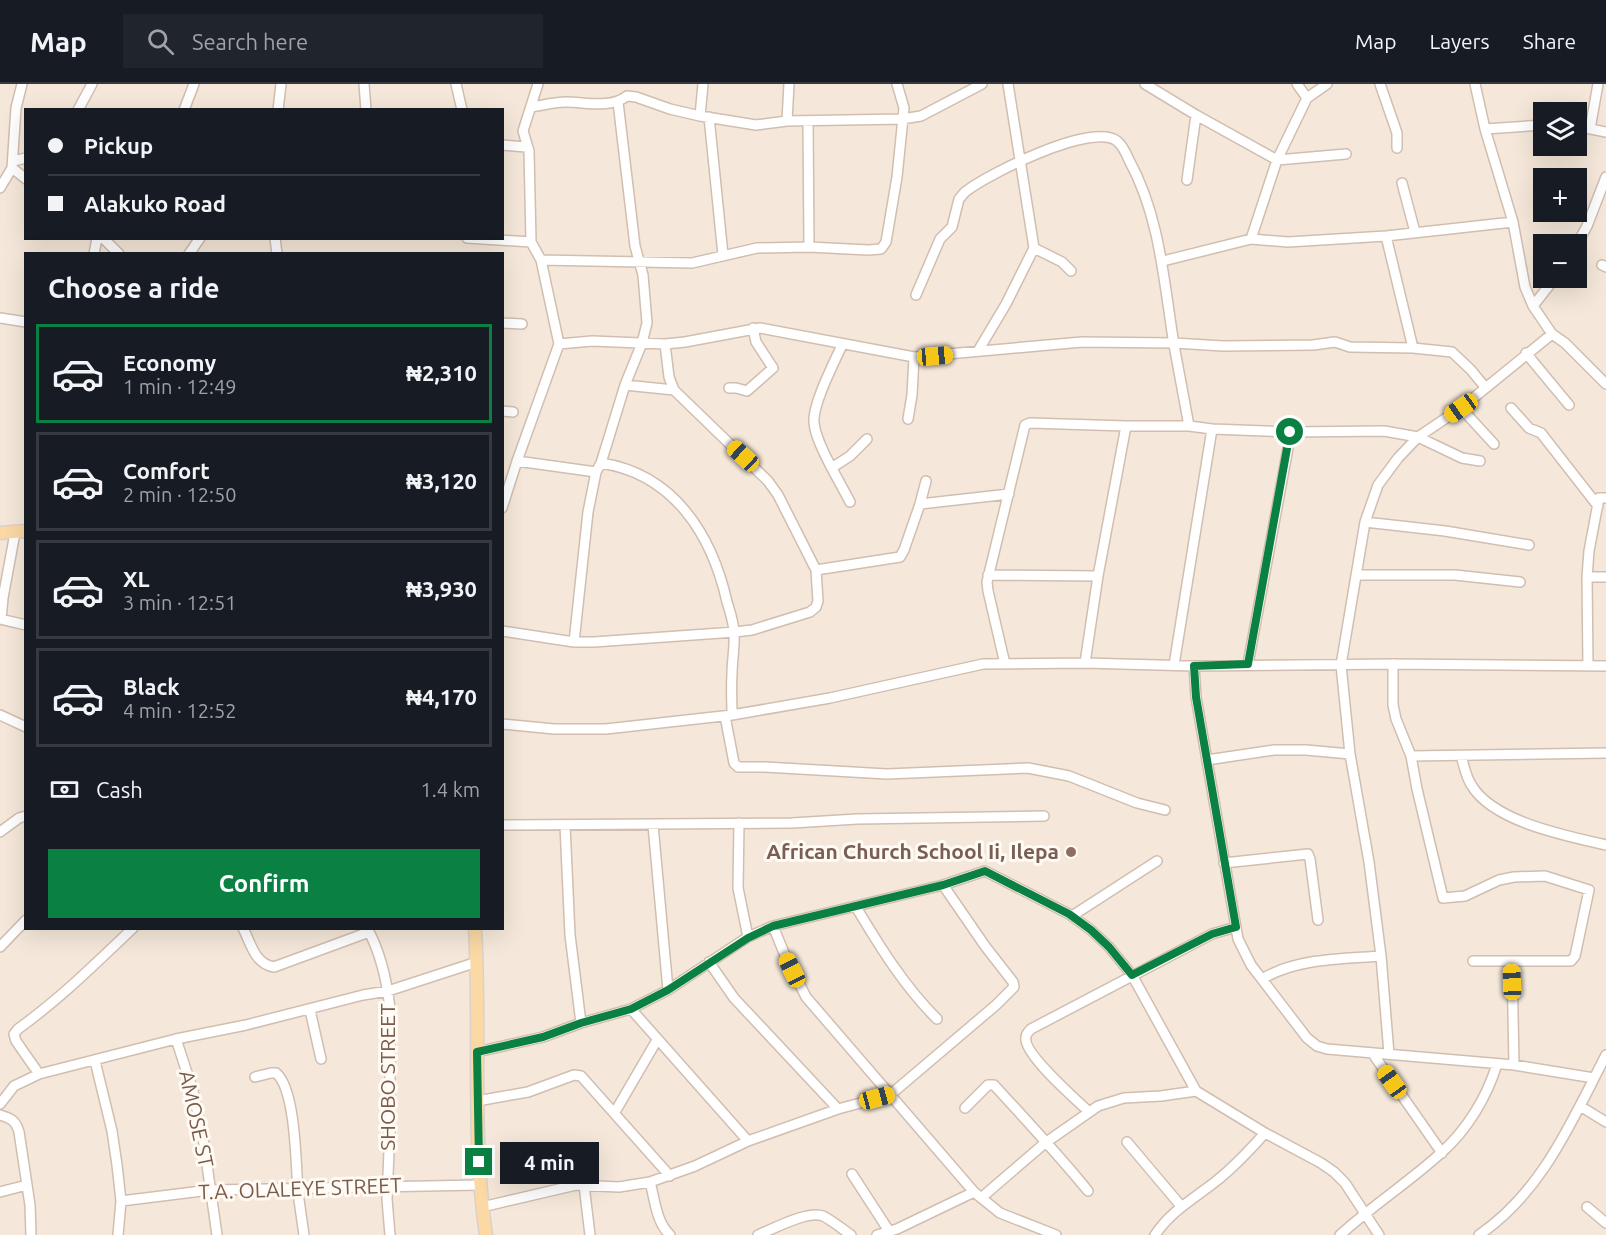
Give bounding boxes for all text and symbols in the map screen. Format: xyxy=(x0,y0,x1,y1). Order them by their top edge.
search box xyxy=(123,14,543,68)
icon: search xyxy=(144,25,177,58)
text: Map xyxy=(30,26,87,57)
text: Search here xyxy=(192,29,308,54)
text: Map xyxy=(1355,29,1396,53)
text: Layers xyxy=(1429,29,1490,53)
text: Share xyxy=(1523,29,1576,53)
map controls xyxy=(1533,102,1587,288)
button: layers xyxy=(1533,102,1587,156)
text: Pickup xyxy=(84,133,153,158)
button: + xyxy=(1533,168,1587,222)
text: Alakuko Road xyxy=(84,191,226,216)
button: − xyxy=(1533,234,1587,288)
text: Choose a ride xyxy=(48,273,220,303)
car xyxy=(916,345,954,367)
icon: car xyxy=(51,347,105,401)
text: Economy xyxy=(123,350,216,375)
text: ₦2,310 xyxy=(406,360,477,385)
text: 1 min · 12:49 xyxy=(123,375,237,398)
car xyxy=(1441,390,1481,426)
route start xyxy=(1276,418,1303,445)
car xyxy=(724,437,762,475)
icon: car xyxy=(51,455,105,509)
text: Comfort xyxy=(123,458,210,483)
text: ₦3,120 xyxy=(406,468,477,493)
text: 2 min · 12:50 xyxy=(123,483,237,506)
icon: car xyxy=(51,563,105,617)
text: XL xyxy=(123,566,150,591)
text: ₦3,930 xyxy=(406,576,477,601)
text: 3 min · 12:51 xyxy=(123,591,237,614)
icon: car xyxy=(51,671,105,725)
text: Black xyxy=(123,674,180,699)
text: ₦4,170 xyxy=(406,684,477,709)
text: 4 min · 12:52 xyxy=(123,699,237,722)
icon: cash xyxy=(48,773,81,806)
text: Cash xyxy=(96,777,143,802)
text: 1.4 km xyxy=(421,778,480,801)
place label: African Church School Ii, Ilepa xyxy=(766,839,1059,863)
marker: African Church School Ii, Ilepa xyxy=(1064,845,1078,859)
button: Confirm xyxy=(48,849,480,918)
car xyxy=(776,950,808,990)
car xyxy=(1502,964,1522,1000)
street label: SHOBO STREET xyxy=(375,1003,399,1151)
car xyxy=(1374,1062,1410,1102)
street label: AMOSE ST xyxy=(175,1068,219,1170)
car xyxy=(857,1085,897,1111)
callout: 4 min xyxy=(500,1141,599,1183)
route end xyxy=(465,1148,492,1175)
text: 4 min xyxy=(524,1151,575,1174)
street label: T.A. OLALEYE STREET xyxy=(198,1172,402,1204)

